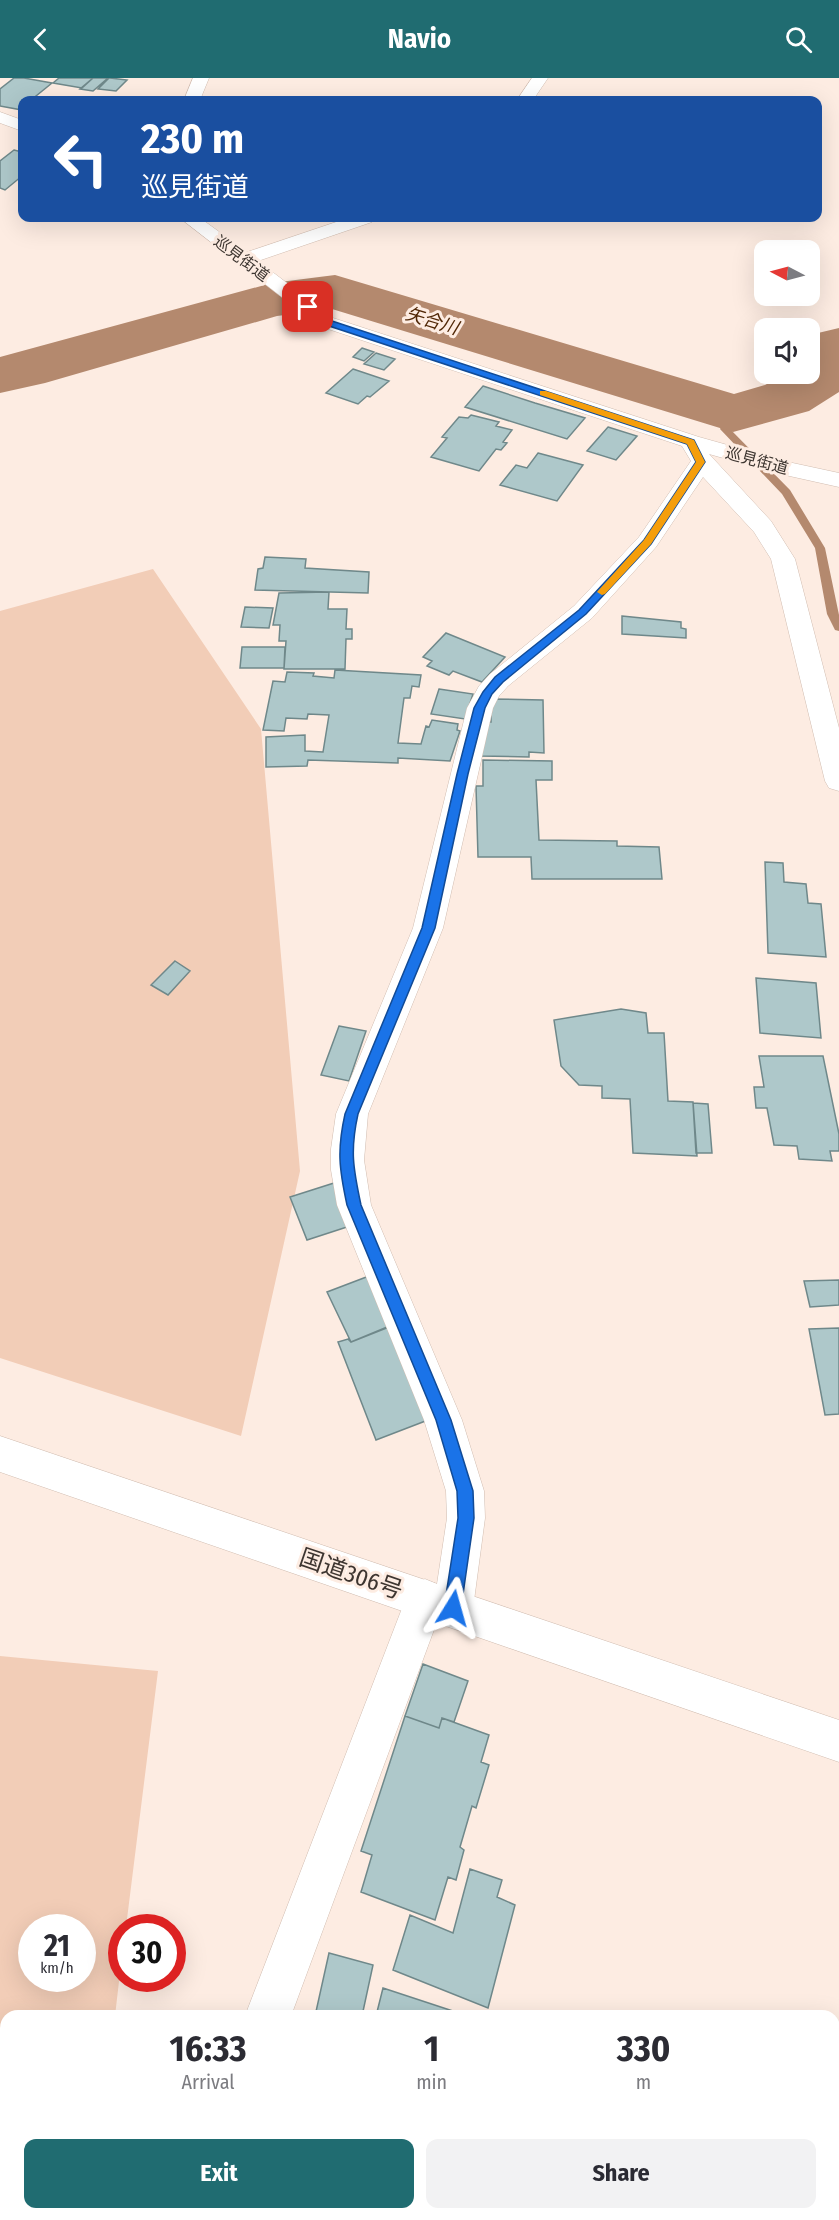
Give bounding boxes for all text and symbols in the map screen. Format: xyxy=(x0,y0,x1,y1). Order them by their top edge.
icon: back xyxy=(24,23,57,56)
text: Navio xyxy=(388,23,451,55)
icon: search xyxy=(782,23,815,56)
text: 230 m xyxy=(141,114,244,164)
icon: left xyxy=(42,120,120,198)
text: 巡見街道 xyxy=(141,171,249,203)
street label: 巡見街道 xyxy=(210,232,273,285)
north arrow xyxy=(754,240,820,306)
map controls xyxy=(754,240,820,384)
pin xyxy=(282,281,333,332)
icon: arrive xyxy=(291,290,324,323)
water label: 矢合川 xyxy=(403,303,463,340)
button: sound xyxy=(754,318,820,384)
street label: 巡見街道 xyxy=(723,443,790,478)
street label: 国道306号 xyxy=(296,1543,406,1605)
position arrow xyxy=(421,1576,485,1640)
speed limit sign: 30 xyxy=(108,1914,186,1992)
text: 21 xyxy=(44,1928,70,1964)
text: km/h xyxy=(40,1959,74,1977)
text: 16:33 xyxy=(170,2027,247,2071)
text: 1 xyxy=(424,2027,439,2071)
text: 330 xyxy=(617,2027,670,2071)
text: Arrival xyxy=(182,2070,235,2094)
text: min xyxy=(416,2070,447,2094)
text: m xyxy=(636,2070,651,2094)
button: Exit xyxy=(24,2139,414,2208)
button: Share xyxy=(426,2139,816,2208)

